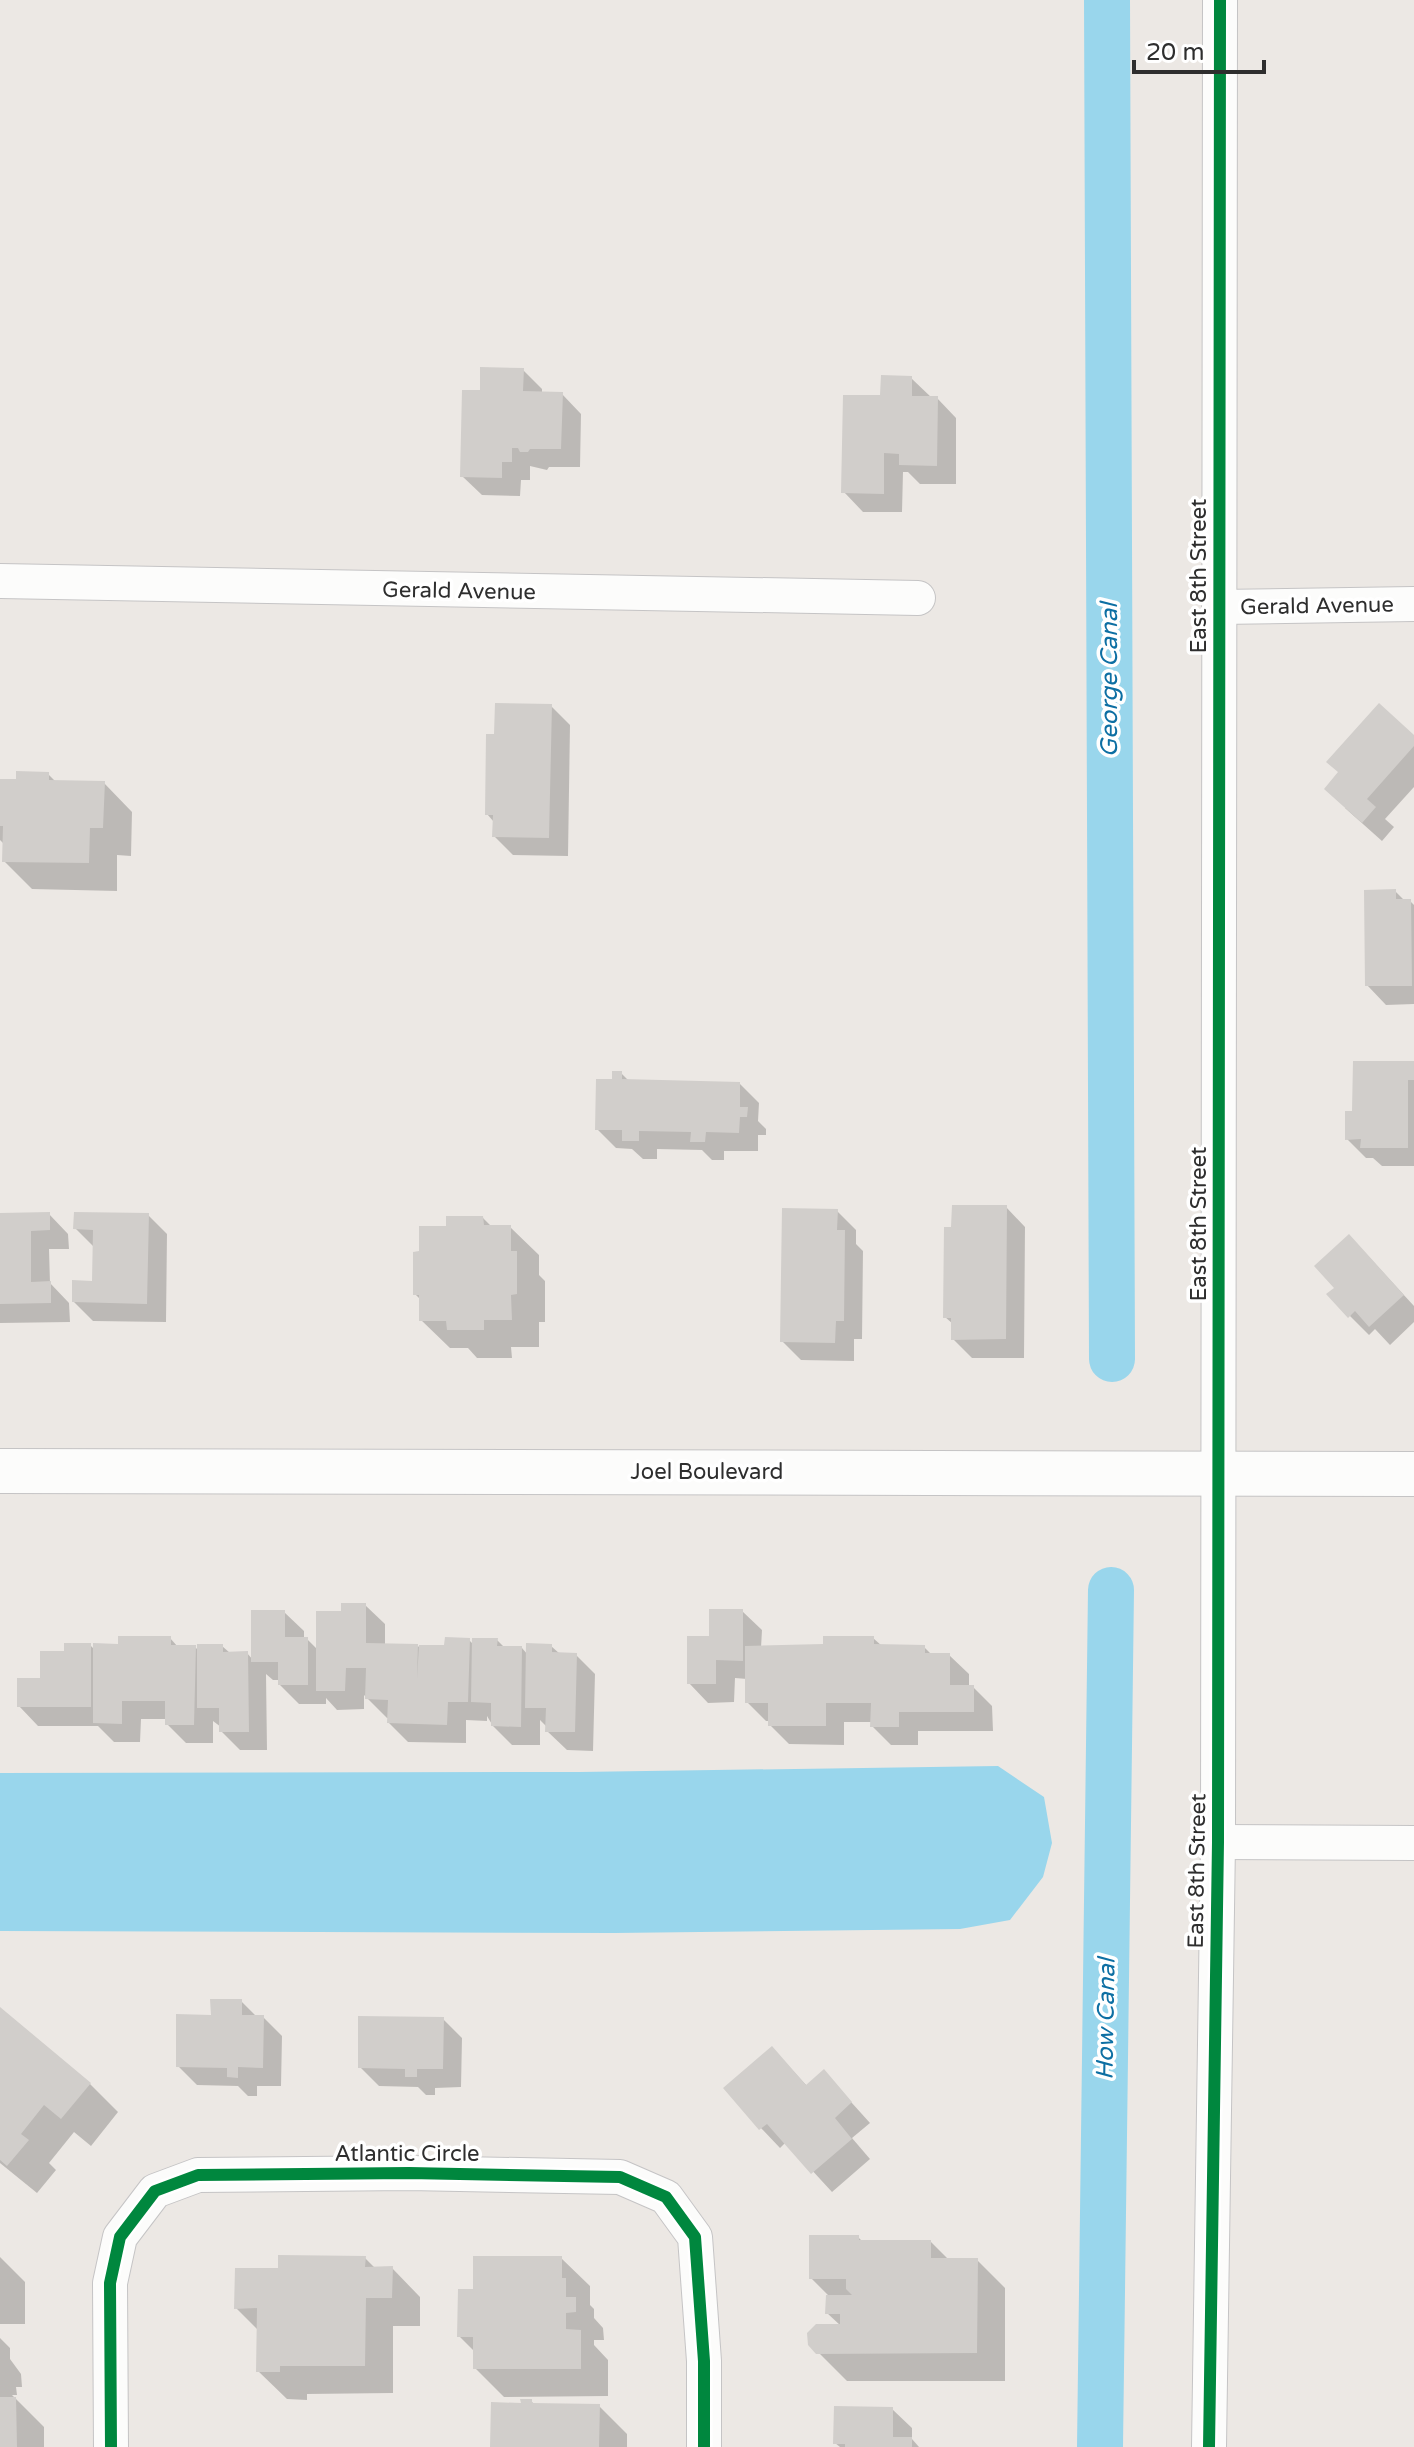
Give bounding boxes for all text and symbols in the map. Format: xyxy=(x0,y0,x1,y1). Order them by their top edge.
scale bar xyxy=(1134,24,1264,74)
text: 20 m xyxy=(1146,38,1204,67)
street label: East 8th Street xyxy=(1186,498,1212,654)
street label: Gerald Avenue xyxy=(382,577,536,605)
street label: Gerald Avenue xyxy=(1240,592,1394,620)
water label: George Canal xyxy=(1095,600,1124,757)
street label: East 8th Street xyxy=(1186,1146,1212,1302)
street label: Joel Boulevard xyxy=(631,1459,783,1485)
street label: East 8th Street xyxy=(1183,1793,1211,1949)
water label: How Canal xyxy=(1090,1955,1122,2080)
street label: Atlantic Circle xyxy=(334,2141,480,2167)

